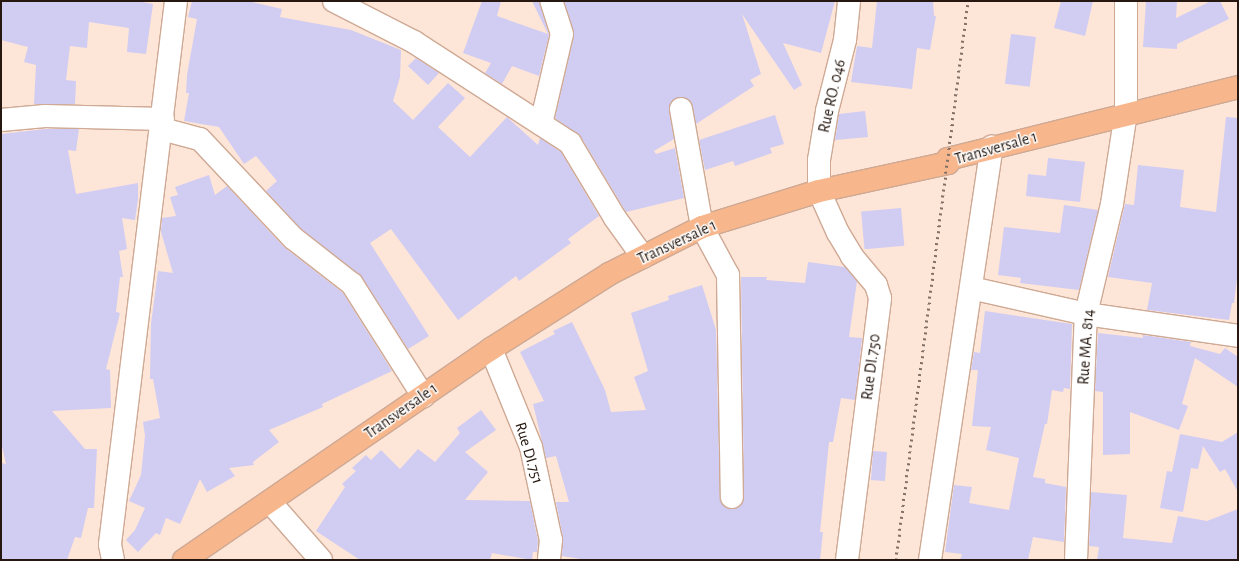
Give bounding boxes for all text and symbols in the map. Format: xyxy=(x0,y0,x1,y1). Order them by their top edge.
street label: Rue RO. 046 xyxy=(814,57,850,135)
street label: Transversale 1 xyxy=(952,127,1040,169)
street label: Transversale 1 xyxy=(634,215,720,269)
street label: Rue MA. 814 xyxy=(1074,309,1098,385)
street label: Rue DI.750 xyxy=(857,333,885,401)
street label: Transversale 1 xyxy=(361,379,441,443)
street label: Rue DI.751 xyxy=(511,420,547,486)

